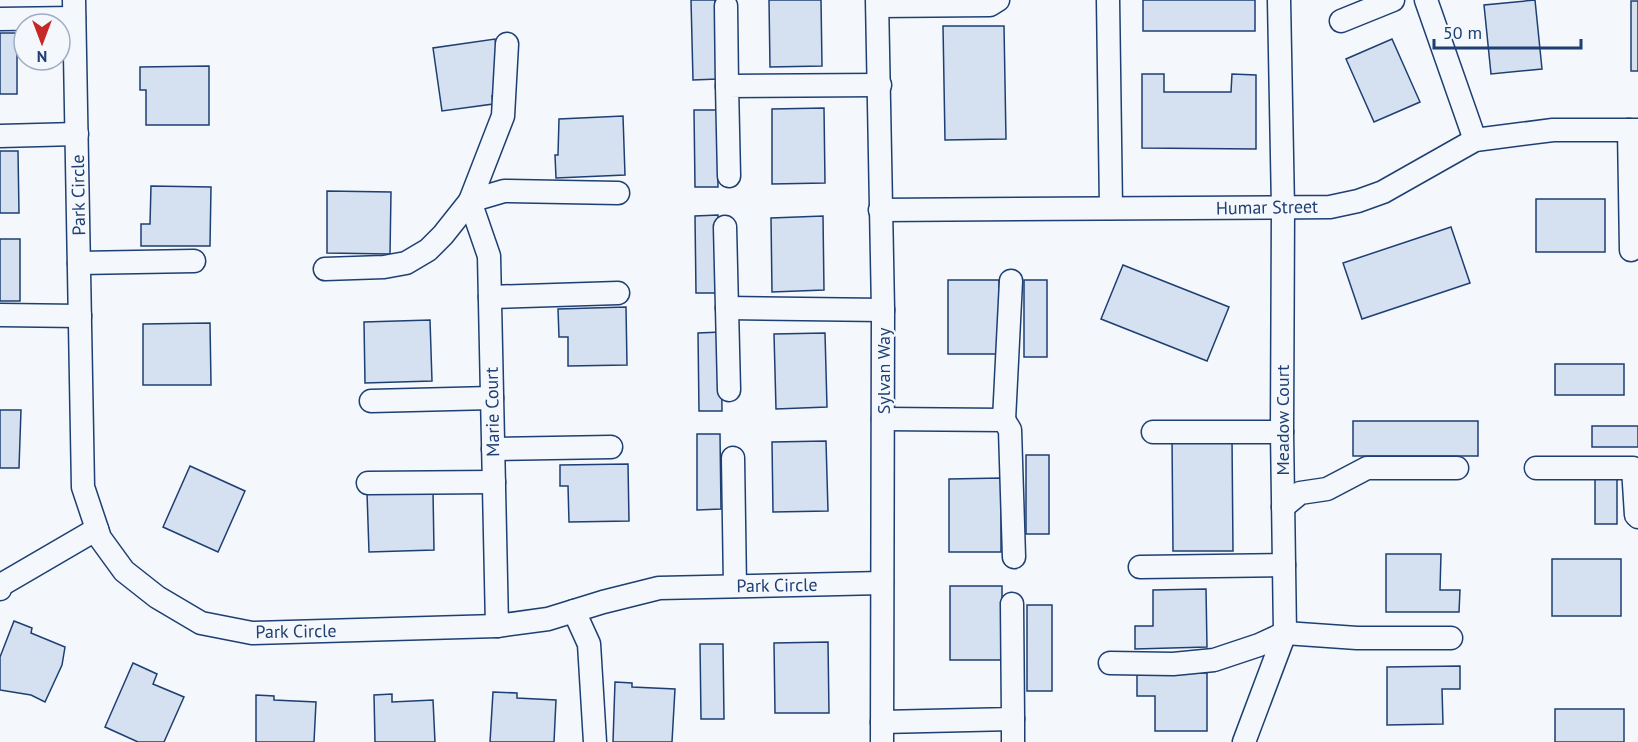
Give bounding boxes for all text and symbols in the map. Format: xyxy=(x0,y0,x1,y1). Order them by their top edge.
north arrow xyxy=(12,12,72,72)
scale bar xyxy=(1434,12,1581,50)
text: 50 m xyxy=(1443,21,1482,44)
text: N xyxy=(37,47,47,67)
street label: Park Circle xyxy=(66,154,90,236)
street label: Humar Street xyxy=(1216,195,1318,219)
street label: Sylvan Way xyxy=(872,327,895,414)
street label: Meadow Court xyxy=(1271,365,1294,475)
street label: Marie Court xyxy=(480,367,504,457)
street label: Park Circle xyxy=(736,573,818,597)
street label: Park Circle xyxy=(255,619,337,643)

